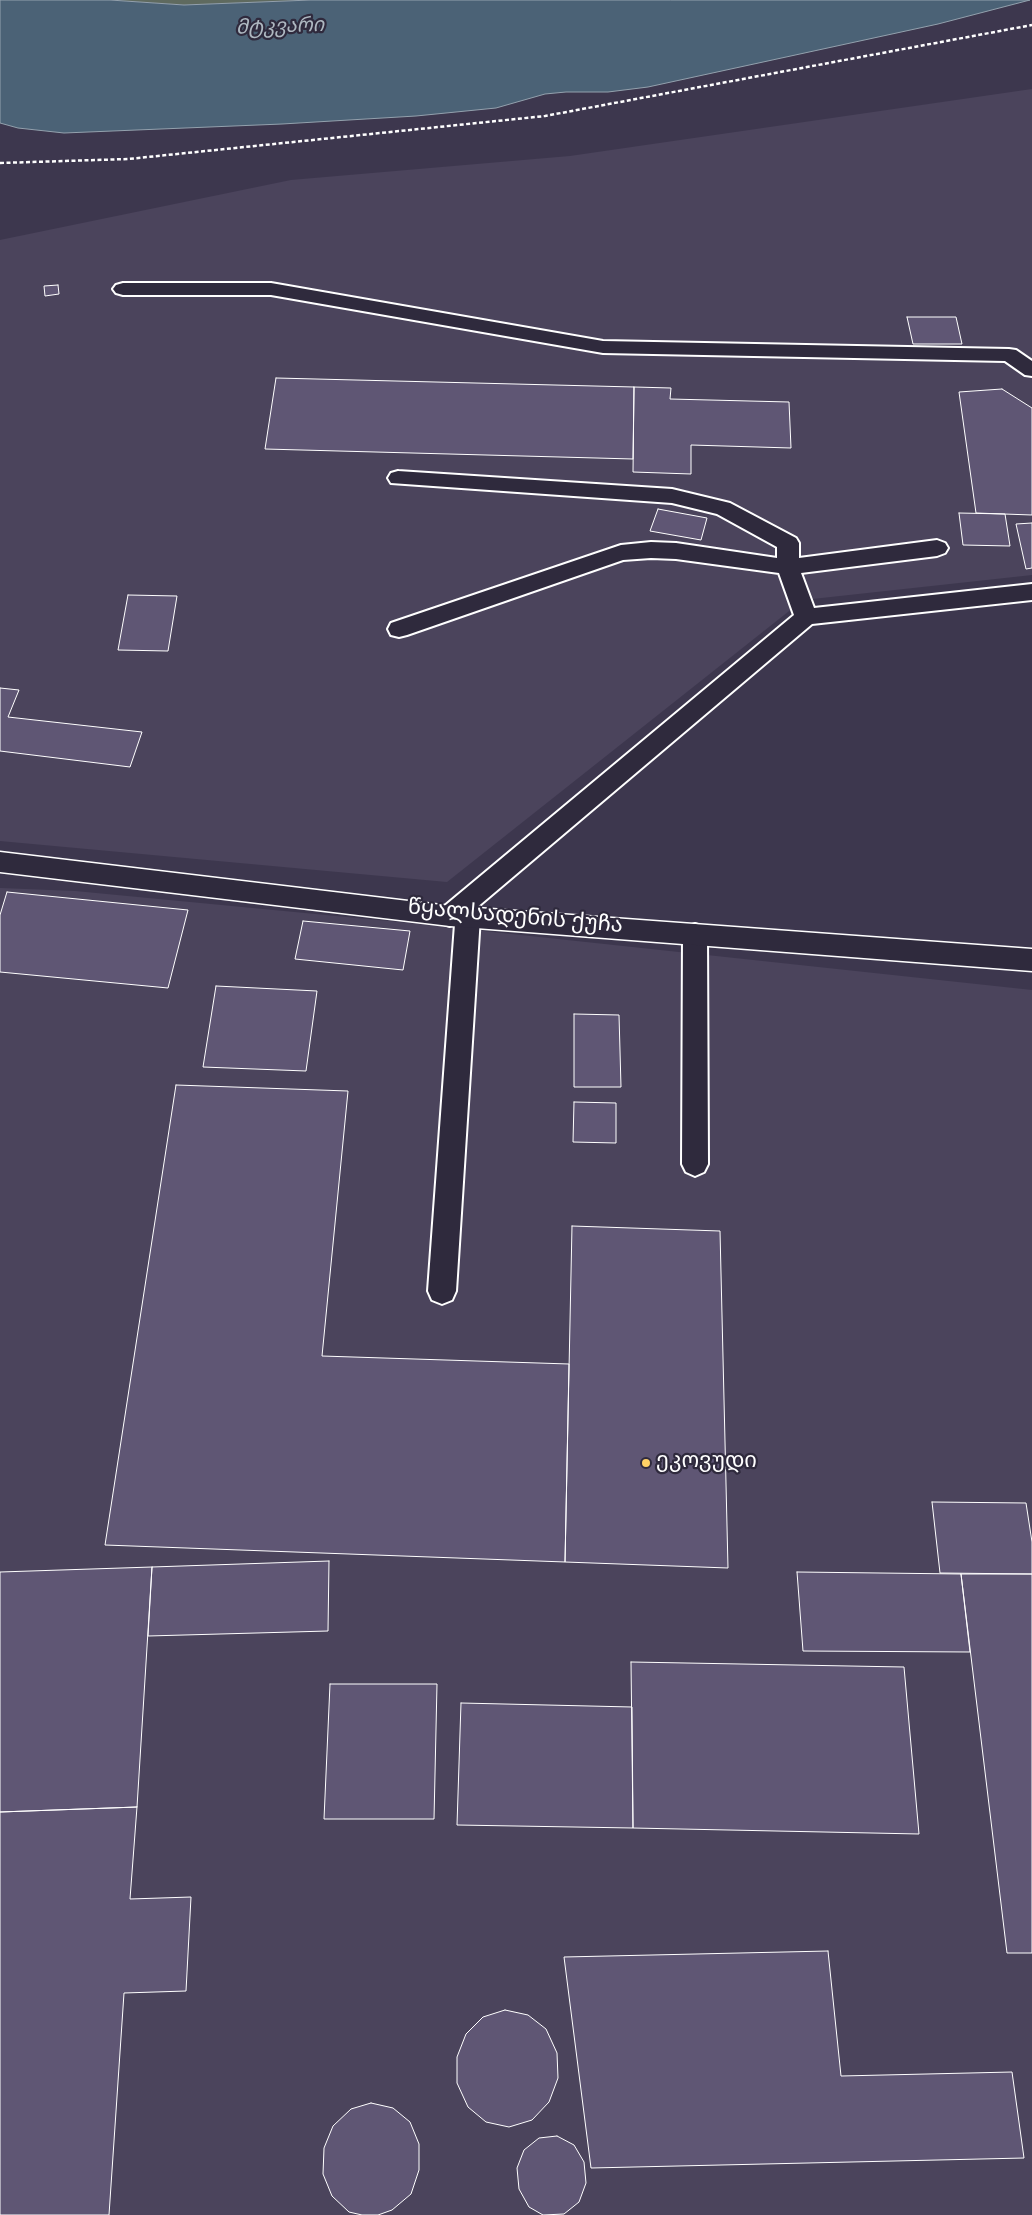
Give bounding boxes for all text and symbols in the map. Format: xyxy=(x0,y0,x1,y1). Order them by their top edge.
water label: მტკვარი xyxy=(235,15,325,43)
street label: წყალსადენის ქუჩა xyxy=(406,896,624,942)
place label: ეკოვუდი xyxy=(656,1450,757,1476)
marker: ეკოვუდი xyxy=(640,1457,652,1469)

